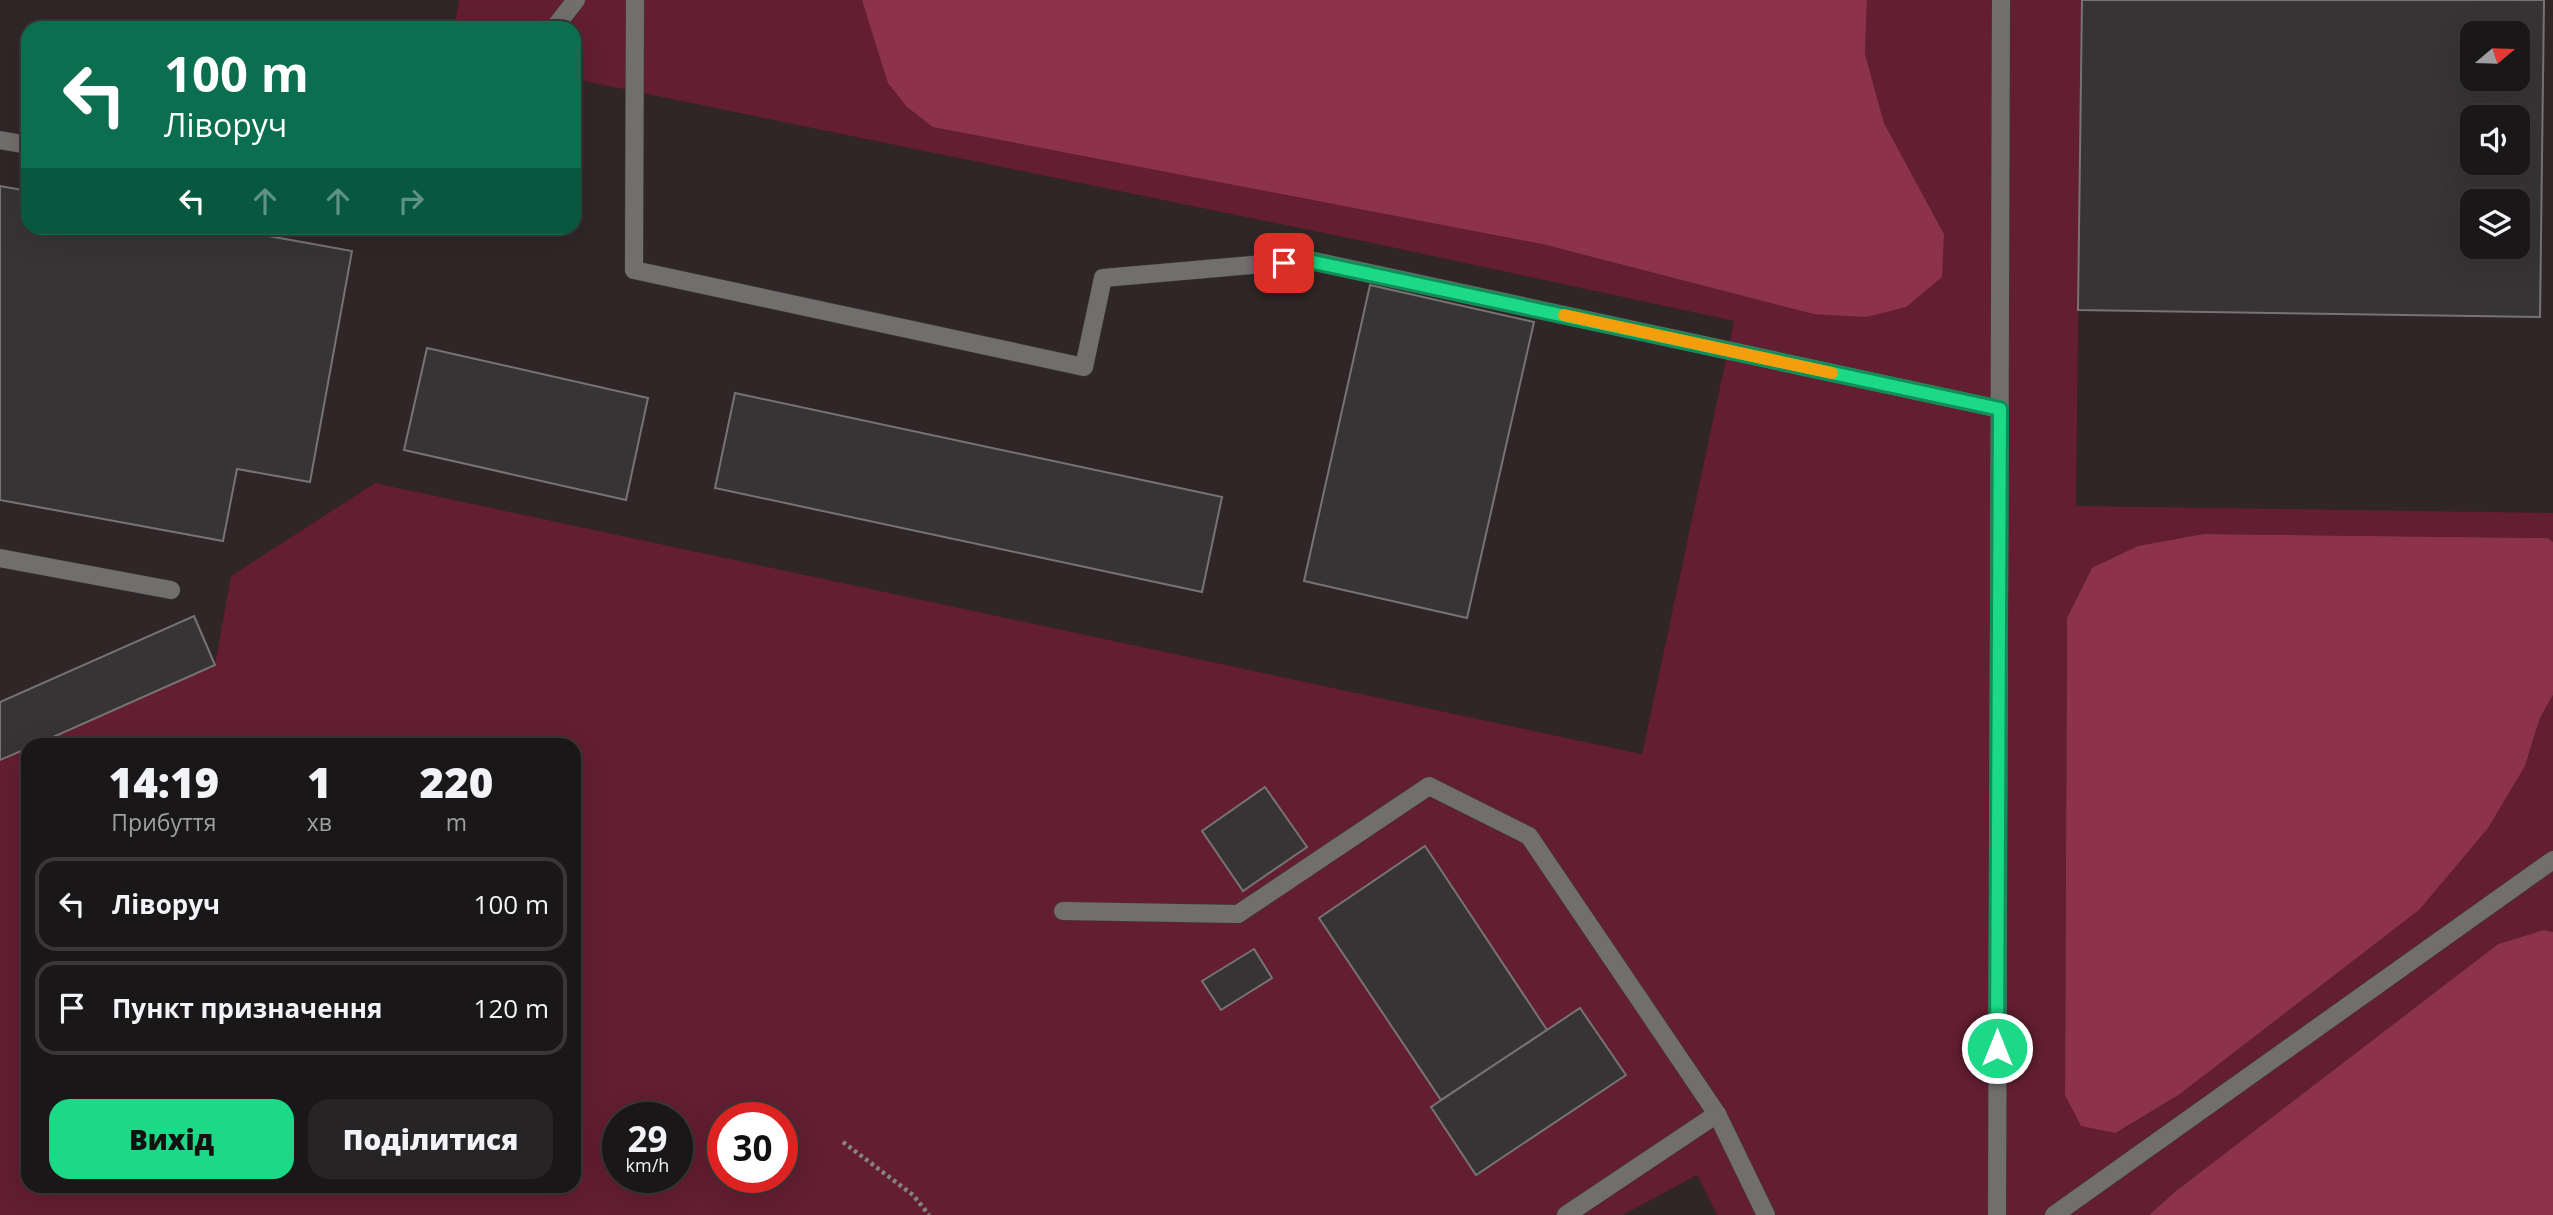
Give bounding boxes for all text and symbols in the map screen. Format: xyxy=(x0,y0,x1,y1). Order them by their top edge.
north arrow xyxy=(2460,21,2530,91)
map controls xyxy=(2460,21,2530,259)
text: 100 m xyxy=(164,40,309,106)
icon: left xyxy=(49,49,140,140)
text: Ліворуч xyxy=(164,103,287,146)
button: sound xyxy=(2460,105,2530,175)
icon: left xyxy=(173,182,211,220)
icon: ahead xyxy=(246,182,284,220)
icon: ahead xyxy=(319,182,357,220)
icon: right xyxy=(392,182,430,220)
button: layers xyxy=(2460,189,2530,259)
pin xyxy=(1254,233,1314,293)
icon: arrive xyxy=(1265,244,1303,282)
text: 14:19 xyxy=(109,753,219,810)
text: 1 xyxy=(307,753,332,810)
text: 220 xyxy=(420,753,493,810)
text: Прибуття xyxy=(111,806,216,838)
text: хв xyxy=(307,806,332,838)
text: m xyxy=(446,806,467,838)
icon: left xyxy=(53,885,91,923)
text: Ліворуч xyxy=(112,886,220,922)
text: 100 m xyxy=(474,886,549,922)
icon: arrive xyxy=(53,989,91,1027)
text: Пункт призначення xyxy=(112,990,382,1026)
text: 120 m xyxy=(474,990,549,1026)
position arrow xyxy=(1960,1011,2034,1085)
button: Вихід xyxy=(49,1099,294,1179)
button: Поділитися xyxy=(308,1099,553,1179)
speed limit sign: 30 xyxy=(707,1102,798,1193)
text: 29 xyxy=(627,1115,668,1162)
text: km/h xyxy=(626,1153,669,1177)

